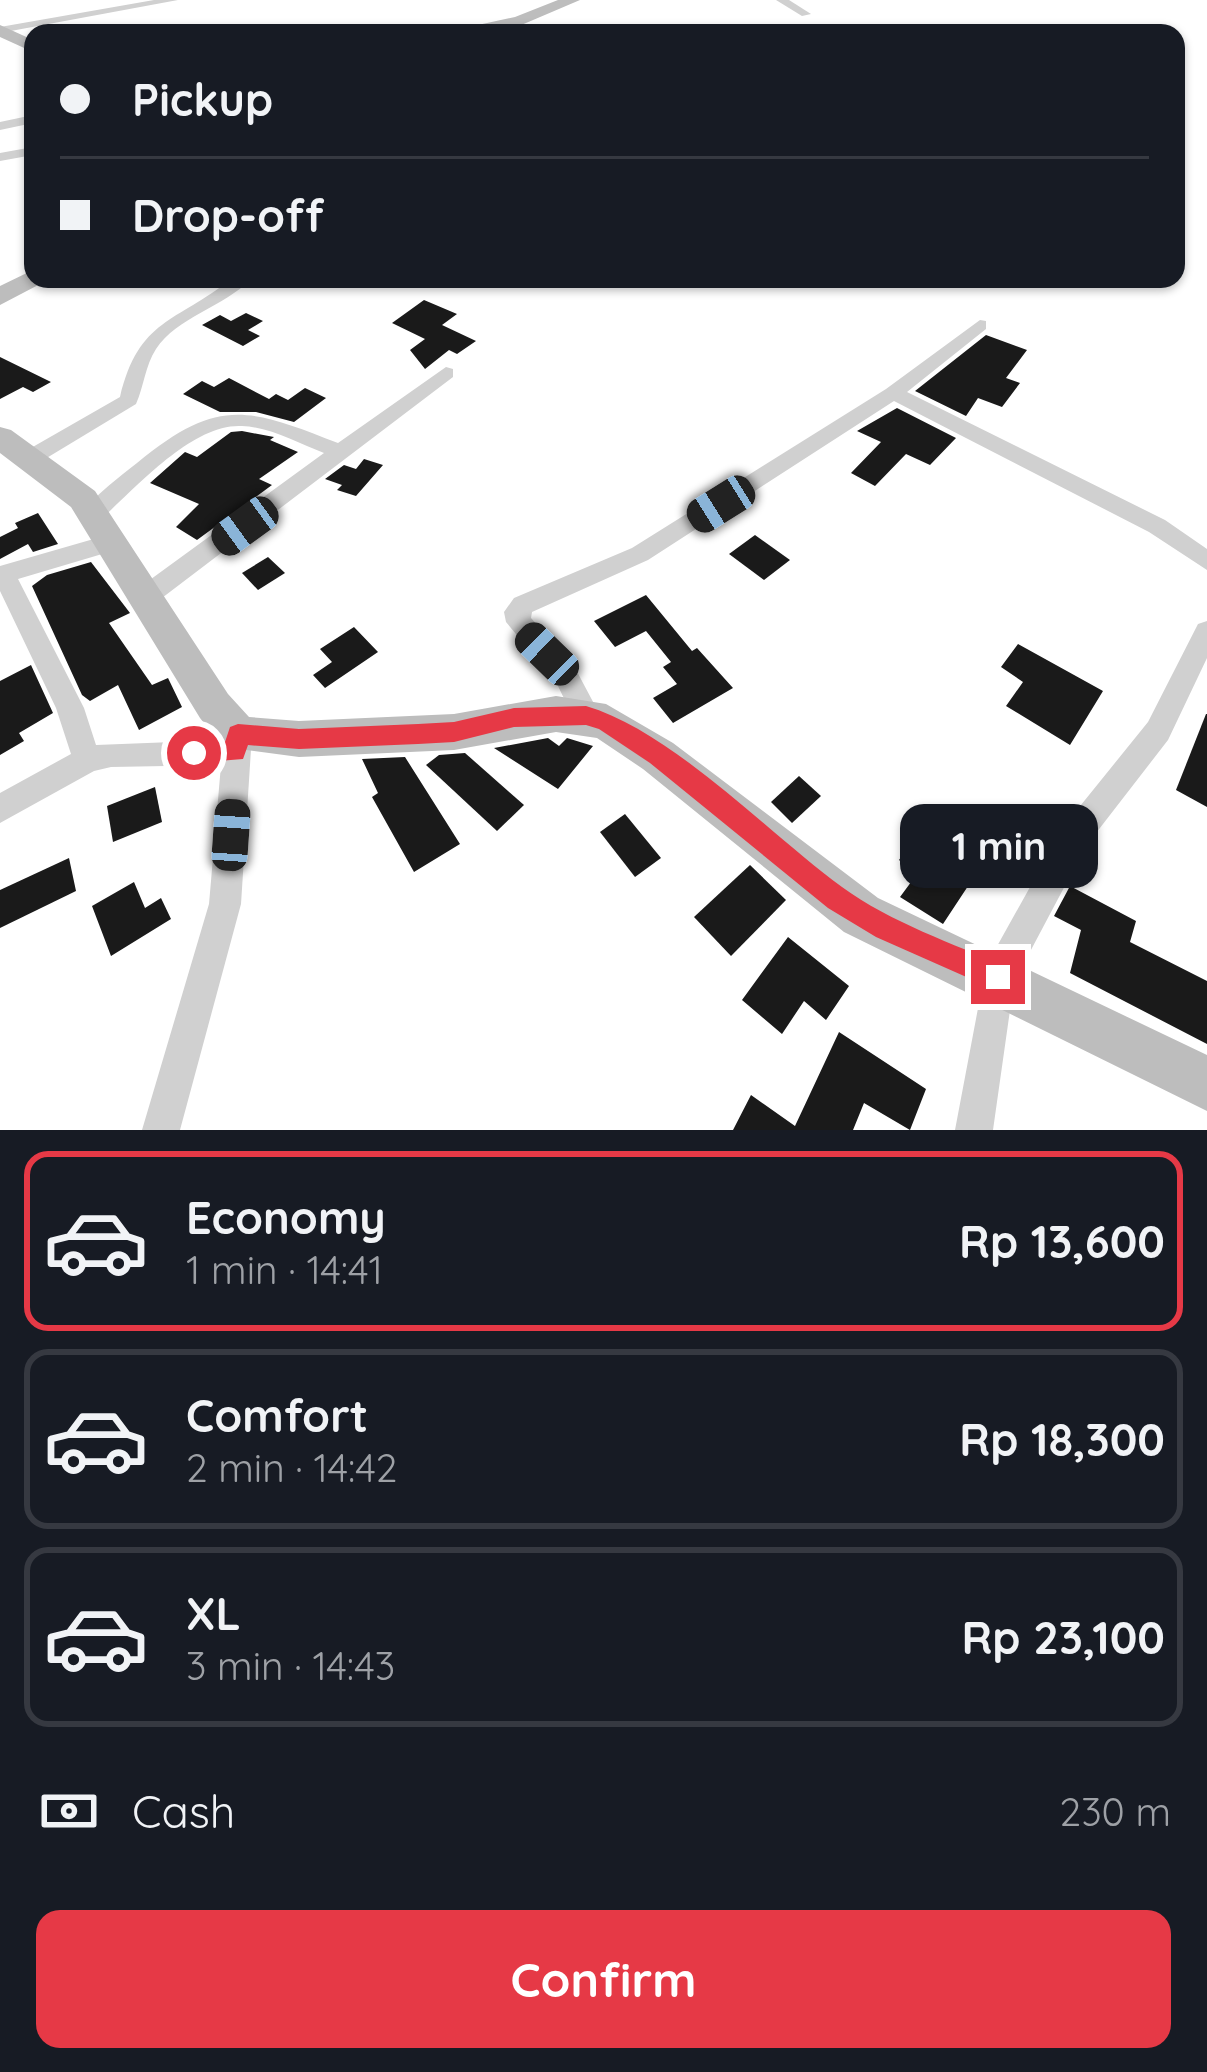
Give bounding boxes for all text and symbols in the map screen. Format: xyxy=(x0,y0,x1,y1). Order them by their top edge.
text: Pickup xyxy=(132,71,273,127)
text: Drop-off xyxy=(132,187,324,243)
car xyxy=(681,470,761,538)
car xyxy=(205,490,285,562)
car xyxy=(509,616,585,692)
route start xyxy=(167,726,221,780)
car xyxy=(211,798,251,872)
callout: 1 min xyxy=(899,803,1097,887)
text: 1 min xyxy=(952,821,1046,870)
route end xyxy=(971,950,1025,1004)
icon: car xyxy=(42,1187,150,1295)
text: Economy xyxy=(186,1189,386,1245)
text: Rp 13,600 xyxy=(959,1213,1165,1269)
text: 1 min · 14:41 xyxy=(186,1245,383,1294)
icon: car xyxy=(42,1385,150,1493)
text: Comfort xyxy=(186,1387,368,1443)
text: Rp 18,300 xyxy=(959,1411,1165,1467)
text: 2 min · 14:42 xyxy=(186,1443,397,1492)
icon: car xyxy=(42,1583,150,1691)
text: XL xyxy=(186,1585,241,1641)
text: Rp 23,100 xyxy=(961,1609,1165,1665)
text: 3 min · 14:43 xyxy=(186,1641,395,1690)
icon: cash xyxy=(36,1778,102,1844)
text: Cash xyxy=(132,1783,235,1839)
text: 230 m xyxy=(1060,1787,1171,1836)
button: Confirm xyxy=(36,1910,1171,2048)

